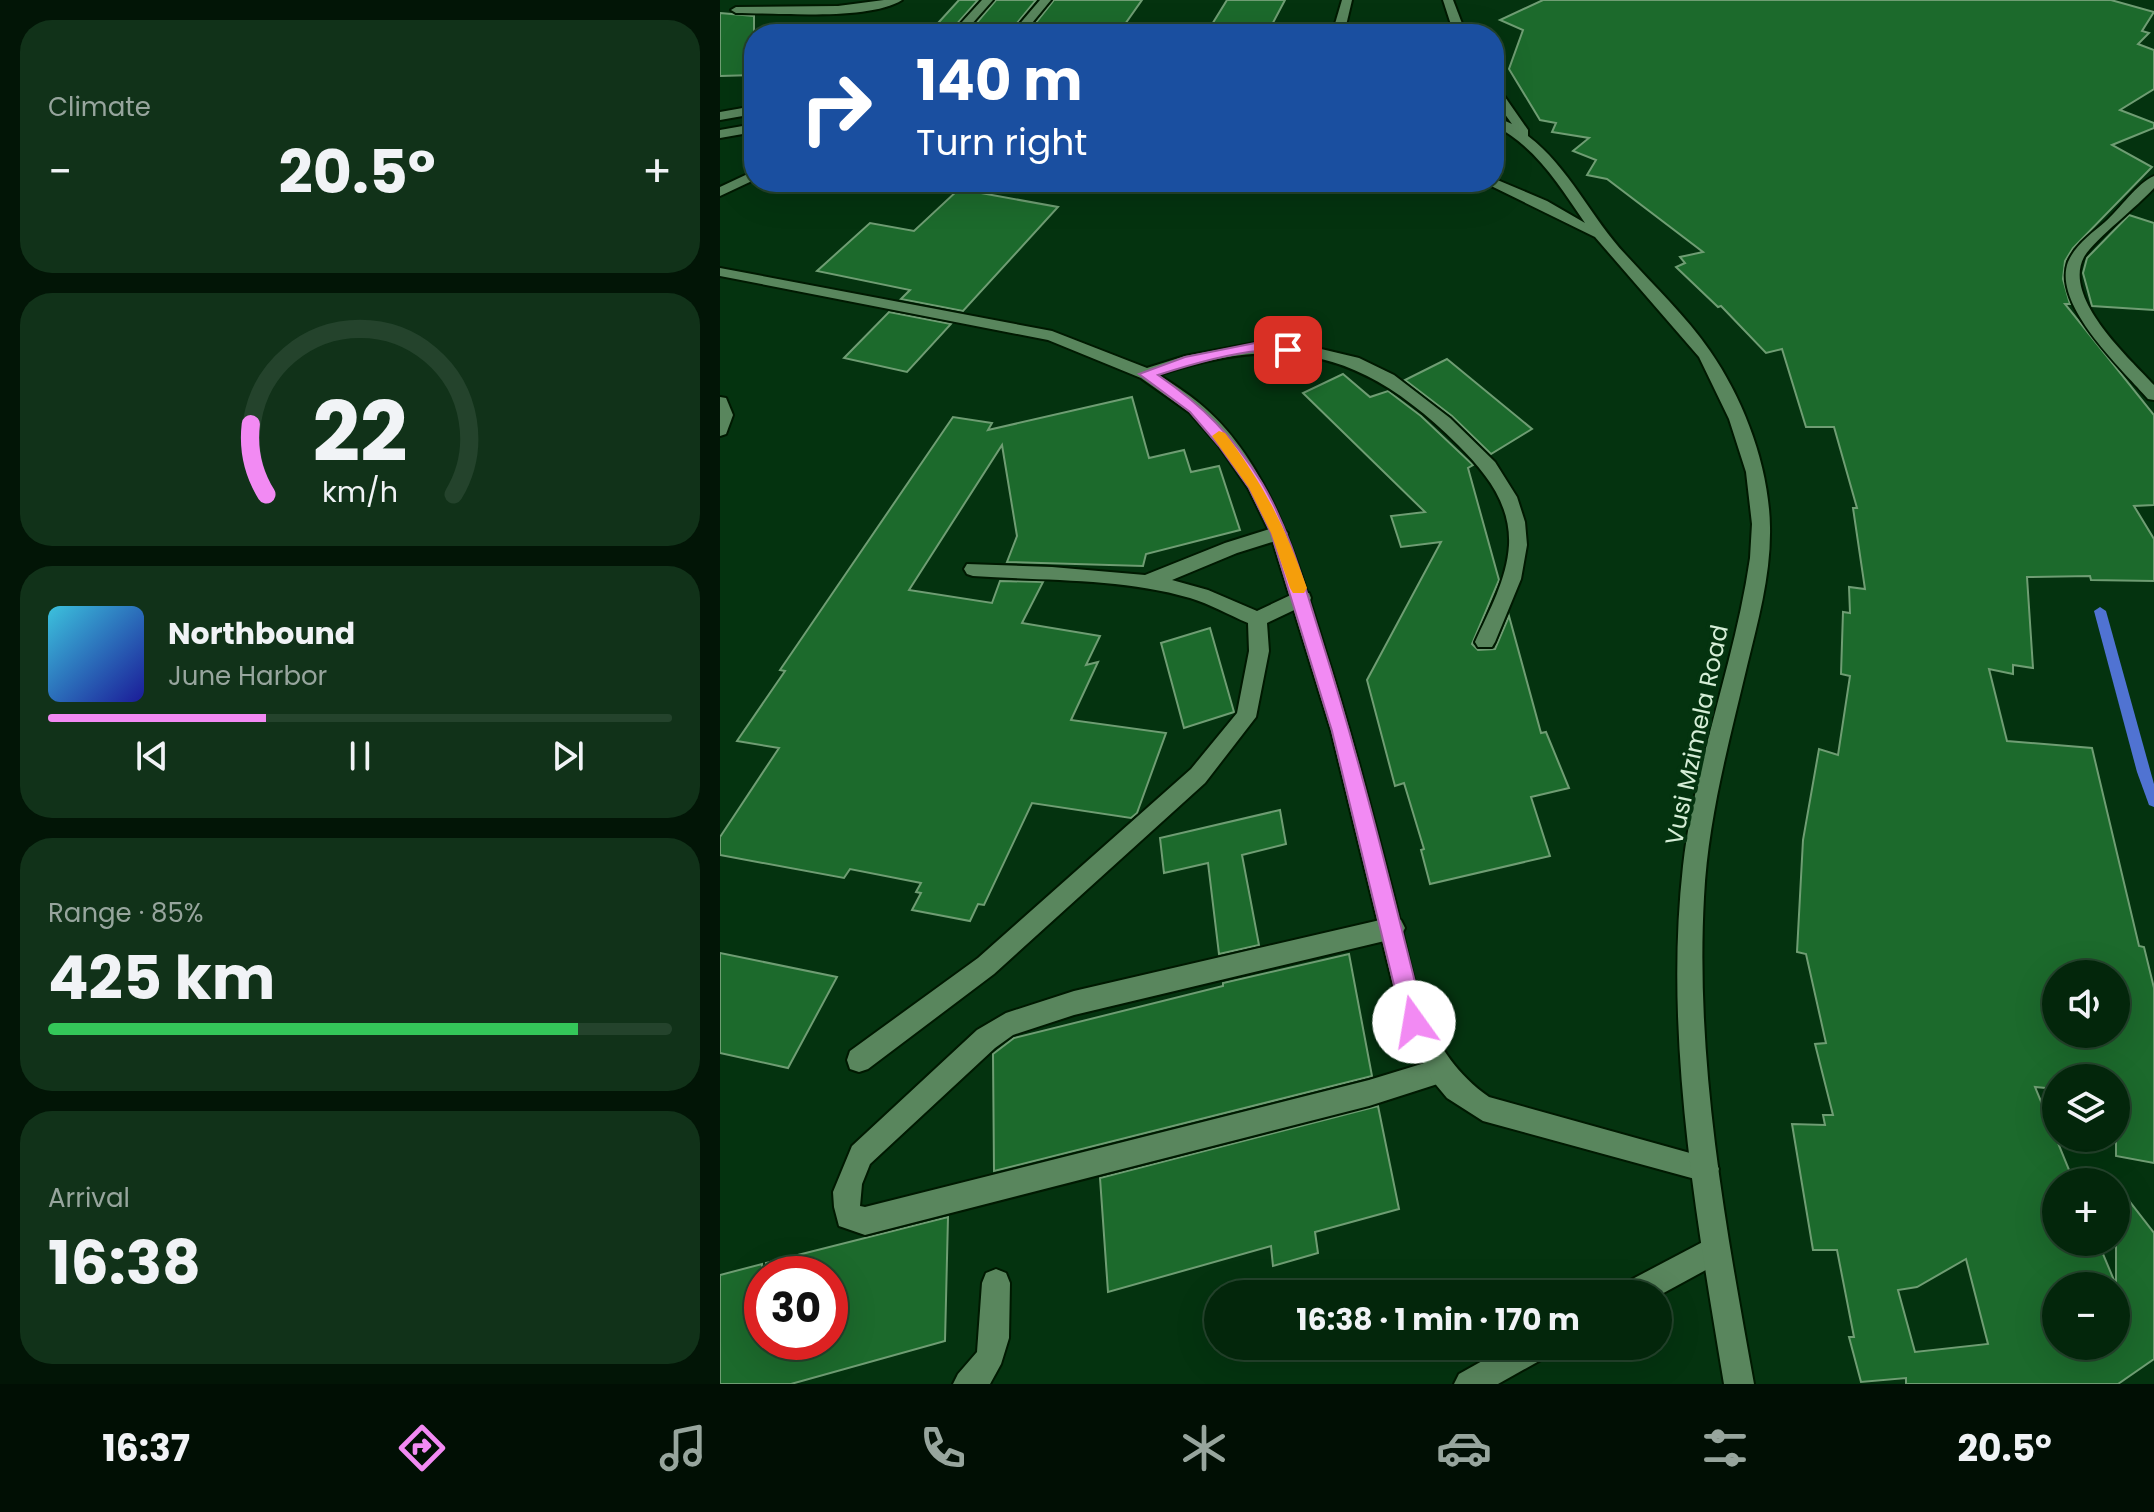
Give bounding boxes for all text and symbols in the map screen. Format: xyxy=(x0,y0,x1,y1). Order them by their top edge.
text: 140 m xyxy=(916,41,1083,120)
icon: right xyxy=(784,56,888,160)
text: Climate xyxy=(48,89,151,125)
text: Turn right xyxy=(916,117,1087,168)
text: 20.5° xyxy=(279,130,436,214)
text: − xyxy=(48,141,72,202)
text: + xyxy=(642,141,672,202)
pin xyxy=(1254,316,1322,384)
icon: arrive xyxy=(1266,328,1310,372)
text: 22 xyxy=(312,374,408,490)
text: km/h xyxy=(322,472,398,512)
text: Northbound xyxy=(168,612,355,655)
street label: Vusi Mzimela Road xyxy=(1657,622,1736,848)
text: June Harbor xyxy=(168,658,327,694)
icon: previous xyxy=(130,734,174,778)
icon: pause xyxy=(338,734,382,778)
icon: next xyxy=(546,734,590,778)
text: Range · 85% xyxy=(48,895,204,931)
text: 425 km xyxy=(48,936,275,1020)
map controls xyxy=(2042,960,2130,1360)
button: sound xyxy=(2042,960,2130,1048)
position arrow xyxy=(1372,980,1456,1064)
button: layers xyxy=(2042,1064,2130,1152)
button: + xyxy=(2042,1168,2130,1256)
text: Arrival xyxy=(48,1180,130,1216)
text: 16:38 xyxy=(48,1221,201,1305)
speed limit sign: 30 xyxy=(744,1256,848,1360)
button: − xyxy=(2042,1272,2130,1360)
text: 16:38 · 1 min · 170 m xyxy=(1296,1298,1580,1341)
icon: directions xyxy=(394,1420,450,1476)
icon: music xyxy=(655,1420,711,1476)
icon: phone xyxy=(915,1420,971,1476)
icon: climate xyxy=(1176,1420,1232,1476)
icon: car xyxy=(1436,1420,1492,1476)
icon: filters xyxy=(1697,1420,1753,1476)
text: 16:37 xyxy=(102,1423,190,1474)
text: 20.5° xyxy=(1957,1423,2052,1474)

